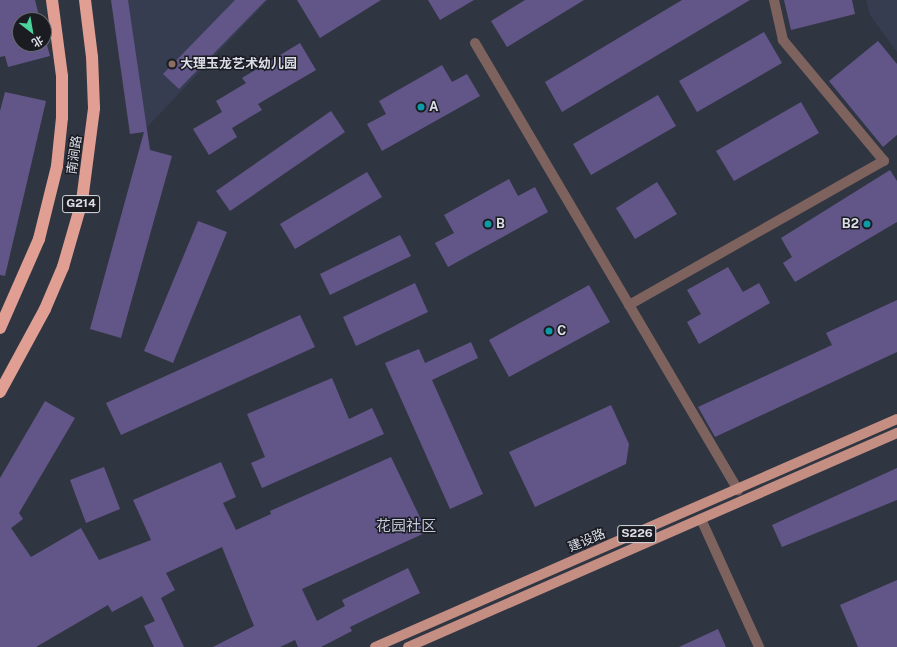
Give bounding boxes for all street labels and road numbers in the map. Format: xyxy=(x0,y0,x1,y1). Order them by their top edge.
street label: 南涧路 xyxy=(65,135,85,175)
road number: G214 xyxy=(62,194,100,214)
road number: S226 xyxy=(617,524,657,544)
street label: 建设路 xyxy=(566,526,608,556)

